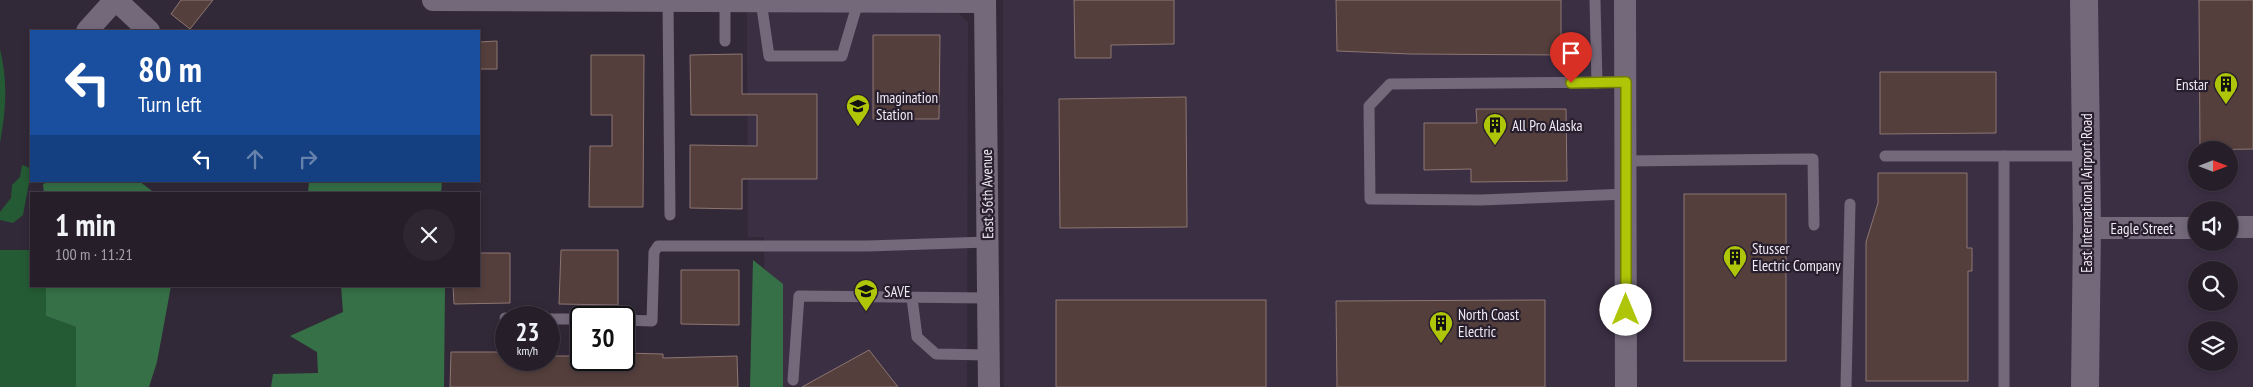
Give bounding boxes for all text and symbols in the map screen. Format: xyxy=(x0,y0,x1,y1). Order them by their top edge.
pin xyxy=(1550,32,1592,83)
icon: arrive xyxy=(1557,39,1585,67)
text: 80 m xyxy=(138,46,202,92)
icon: left xyxy=(55,50,120,115)
building icon: Enstar xyxy=(2213,71,2239,105)
place label: Enstar xyxy=(2176,75,2209,94)
place label: Imagination Station xyxy=(876,88,938,124)
text: Turn left xyxy=(138,90,202,118)
school or university icon: Imagination Station xyxy=(845,93,871,127)
building icon: All Pro Alaska xyxy=(1482,112,1508,146)
street label: East International Airport Road xyxy=(2077,113,2096,273)
place label: All Pro Alaska xyxy=(1512,116,1582,135)
north arrow xyxy=(2188,141,2238,191)
map controls xyxy=(2188,141,2238,371)
icon: left xyxy=(188,145,216,173)
icon: ahead xyxy=(241,145,269,173)
icon: right xyxy=(294,145,322,173)
street label: East 56th Avenue xyxy=(977,149,997,239)
button: sound xyxy=(2188,201,2238,251)
text: 1 min xyxy=(55,205,116,244)
button: close xyxy=(403,209,455,261)
street label: Eagle Street xyxy=(2111,219,2173,238)
place label: Stusser Electric Company xyxy=(1752,239,1841,275)
text: 100 m · 11:21 xyxy=(55,244,133,264)
building icon: Stusser Electric Company xyxy=(1722,244,1748,278)
button: search xyxy=(2188,261,2238,311)
school or university icon: SAVE xyxy=(853,278,879,312)
place label: SAVE xyxy=(884,282,910,301)
position arrow xyxy=(1599,283,1651,335)
place label: North Coast Electric xyxy=(1458,305,1519,341)
speed limit sign: 30 xyxy=(570,306,635,371)
building icon: North Coast Electric xyxy=(1428,310,1454,344)
text: 23 xyxy=(516,316,539,348)
button: layers xyxy=(2188,321,2238,371)
text: km/h xyxy=(517,343,538,358)

